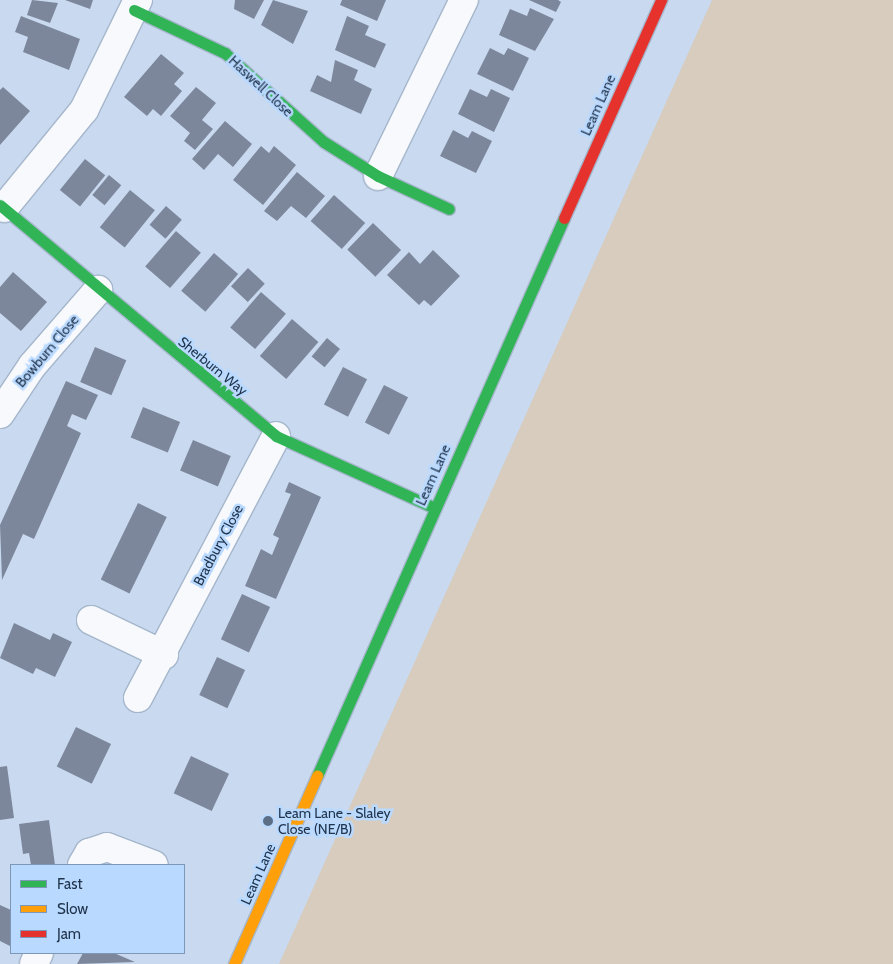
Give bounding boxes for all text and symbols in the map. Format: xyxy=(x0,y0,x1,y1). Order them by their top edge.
street label: Haswell Close xyxy=(225,52,297,120)
street label: Leam Lane xyxy=(577,72,619,138)
street label: Bowburn Close xyxy=(12,311,82,391)
street label: Sherburn Way xyxy=(175,333,251,399)
street label: Leam Lane xyxy=(412,442,454,508)
street label: Bradbury Close xyxy=(190,502,246,588)
place label: Leam Lane - Slaley Close (NE/B) xyxy=(278,805,391,838)
marker: Leam Lane - Slaley Close (NE/B) xyxy=(262,815,274,827)
street label: Leam Lane xyxy=(237,841,279,907)
legend xyxy=(10,864,185,954)
text: Fast xyxy=(57,875,82,893)
text: Slow xyxy=(57,900,88,918)
text: Jam xyxy=(57,925,81,943)

